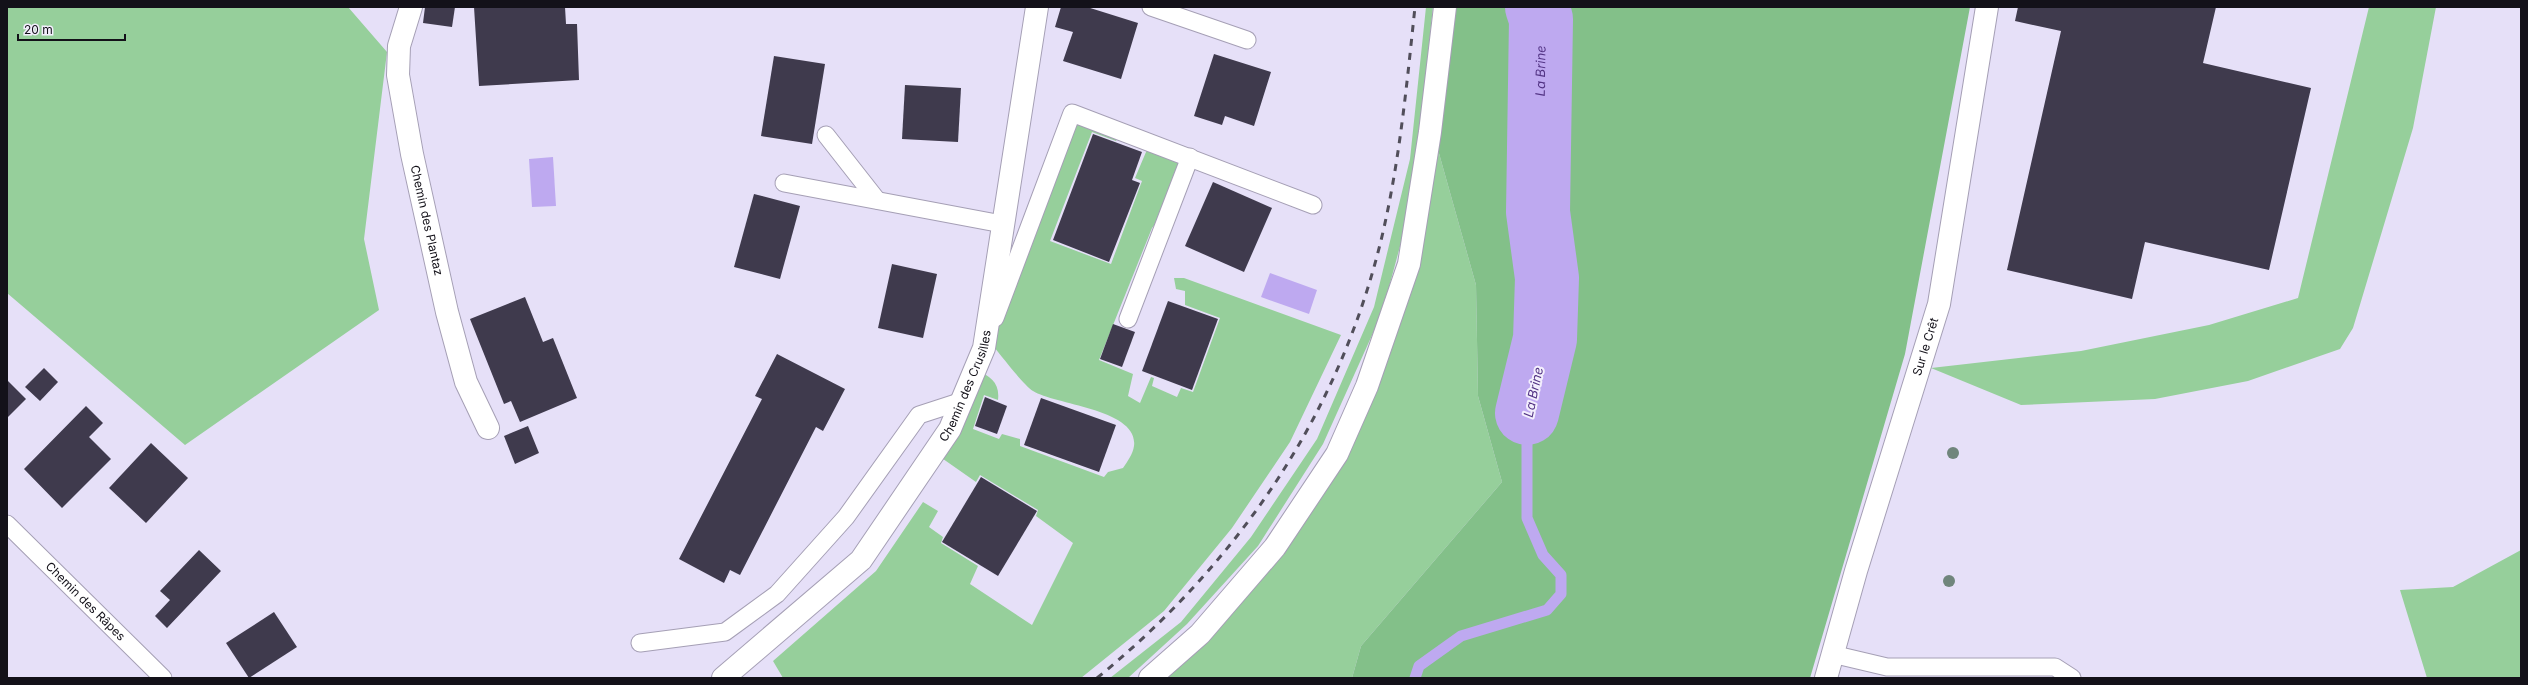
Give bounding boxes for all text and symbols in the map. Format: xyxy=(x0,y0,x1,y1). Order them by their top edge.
scale bar xyxy=(18,16,125,42)
text: 20 m xyxy=(24,22,53,37)
water label: La Brine xyxy=(1532,45,1549,96)
street label: Chemin des Plantaz xyxy=(408,164,447,277)
street label: Sur le Crêt xyxy=(1909,316,1941,377)
street label: Chemin des Crusilles xyxy=(936,329,994,444)
water label: La Brine xyxy=(1520,365,1546,419)
street label: Chemin des Râpes xyxy=(43,558,129,643)

